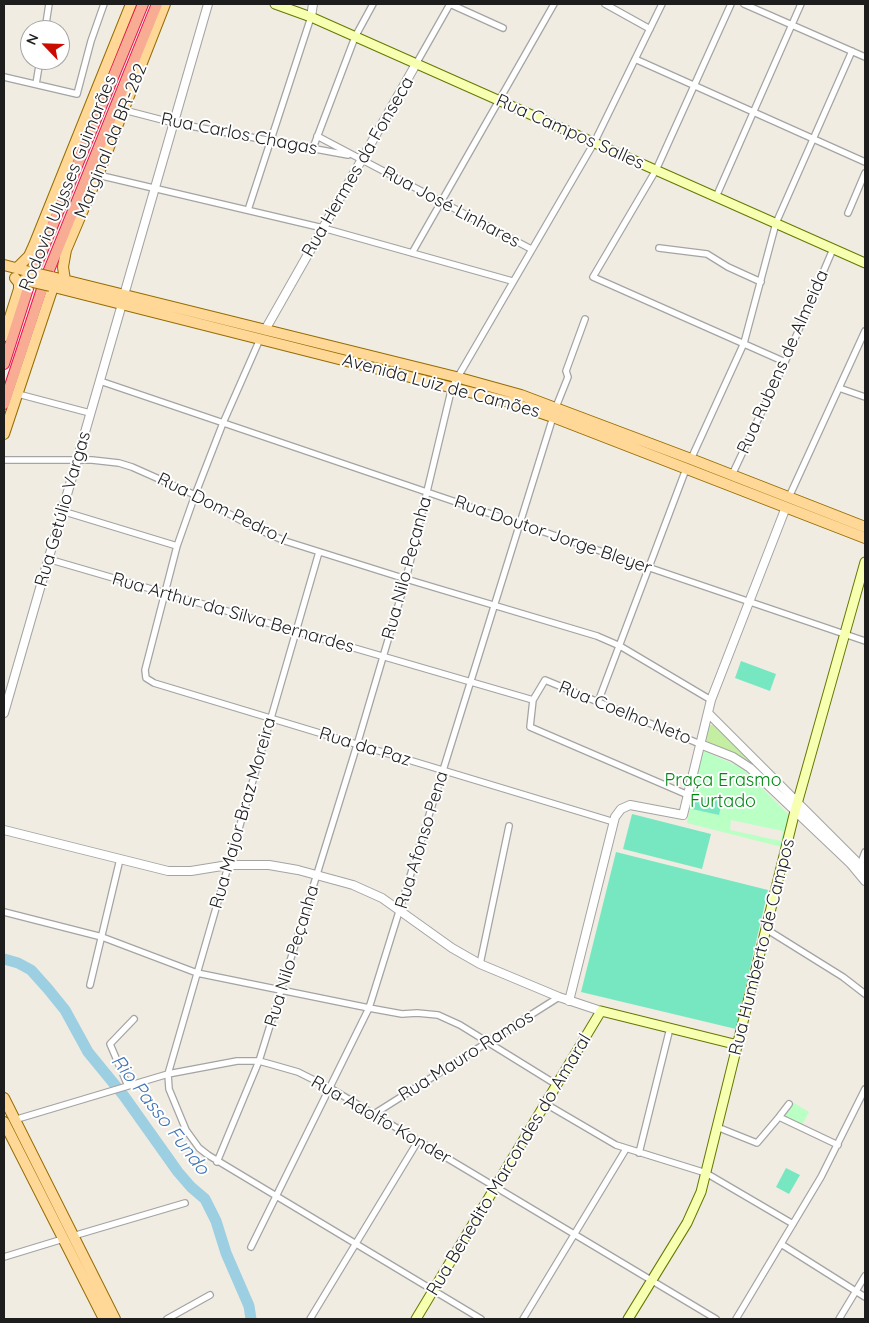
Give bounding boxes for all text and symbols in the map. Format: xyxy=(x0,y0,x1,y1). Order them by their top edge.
north arrow xyxy=(20,20,70,70)
text: N xyxy=(22,31,43,48)
street label: Marginal da BR-282 xyxy=(70,60,152,222)
street label: Rodovia Ulysses Guimarães xyxy=(15,72,121,294)
street label: Rua Hermes da Fonseca xyxy=(297,73,419,261)
street label: Rua Campos Salles xyxy=(493,90,647,174)
street label: Rua Carlos Chagas xyxy=(159,108,319,160)
street label: Rua José Linhares xyxy=(378,162,524,252)
street label: Rua Rubens de Almeida xyxy=(733,267,833,457)
street label: Avenida Luiz de Camões xyxy=(340,349,542,423)
street label: Rua Getúlio Vargas xyxy=(30,429,96,589)
street label: Rua Dom Pedro I xyxy=(154,468,290,550)
street label: Rua Doutor Jorge Bleyer xyxy=(451,491,655,579)
street label: Rua Nilo Peçanha xyxy=(378,494,436,642)
street label: Rua Arthur da Silva Bernardes xyxy=(109,568,357,658)
street label: Rua Coelho Neto xyxy=(556,677,694,749)
street label: Rua Major Braz Moreira xyxy=(205,715,281,911)
street label: Rua da Paz xyxy=(316,723,414,771)
street label: Rua Afonso Pena xyxy=(391,769,453,911)
park label: Praça Erasmo Furtado xyxy=(664,770,782,812)
street label: Rua Humberto de Campos xyxy=(725,836,799,1058)
street label: Rua Nilo Peçanha xyxy=(260,882,324,1030)
street label: Rua Mauro Ramos xyxy=(395,1006,537,1106)
street label: Rua Benedito Marcondes do Amaral xyxy=(422,1030,596,1300)
water label: Rio Passo Fundo xyxy=(106,1050,214,1180)
street label: Rua Adolfo Konder xyxy=(307,1071,455,1169)

